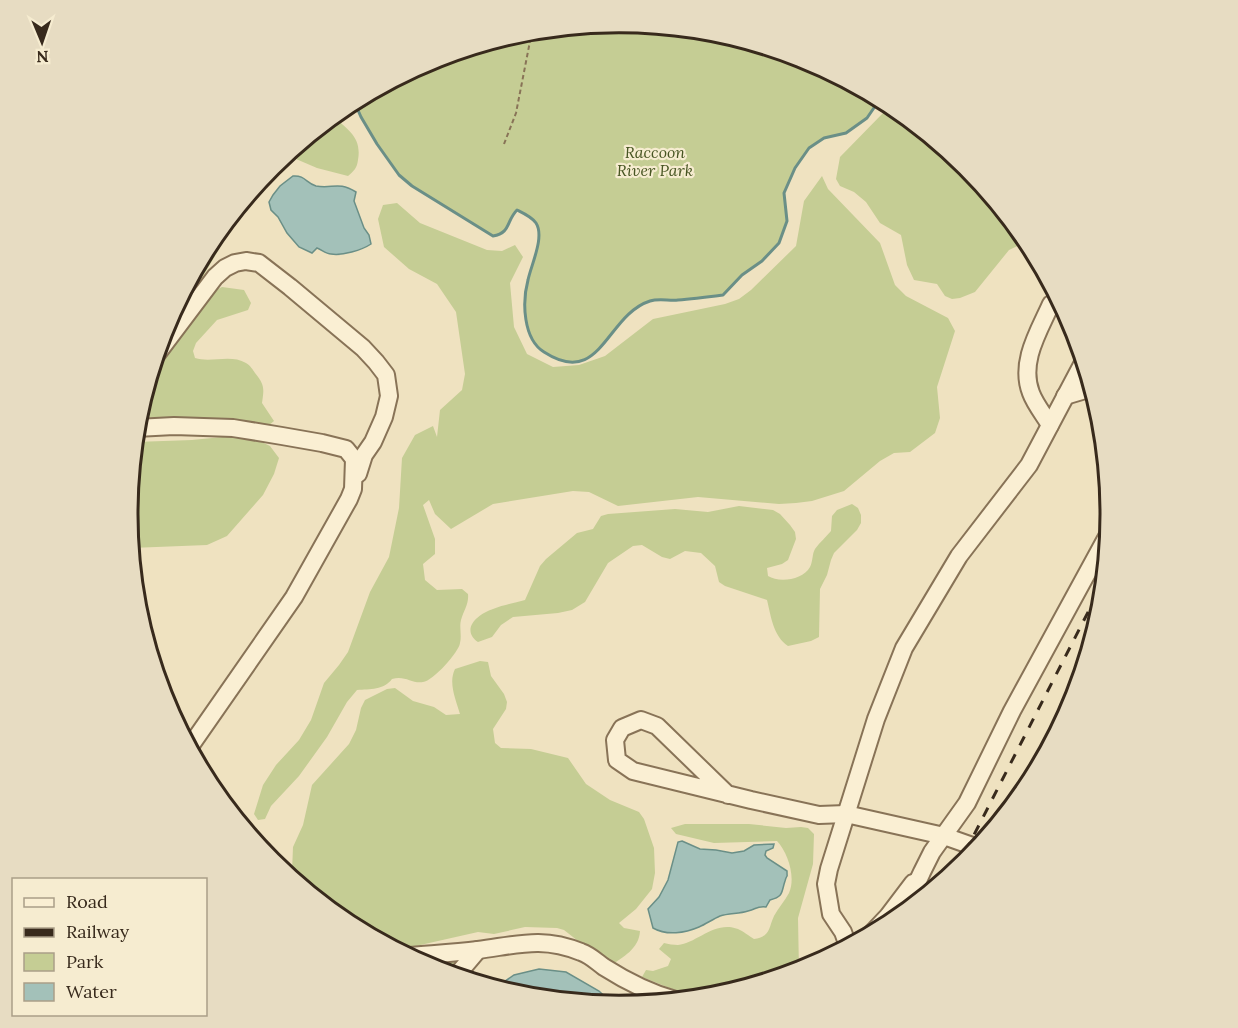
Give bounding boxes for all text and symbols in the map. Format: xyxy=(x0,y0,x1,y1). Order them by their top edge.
north arrow xyxy=(12,12,72,72)
text: N xyxy=(36,47,49,67)
park label: Raccoon River Park xyxy=(617,142,693,180)
legend xyxy=(12,878,207,1016)
text: Road xyxy=(66,890,108,913)
text: Railway xyxy=(66,920,130,943)
text: Park xyxy=(66,950,104,973)
text: Water xyxy=(66,980,117,1003)

